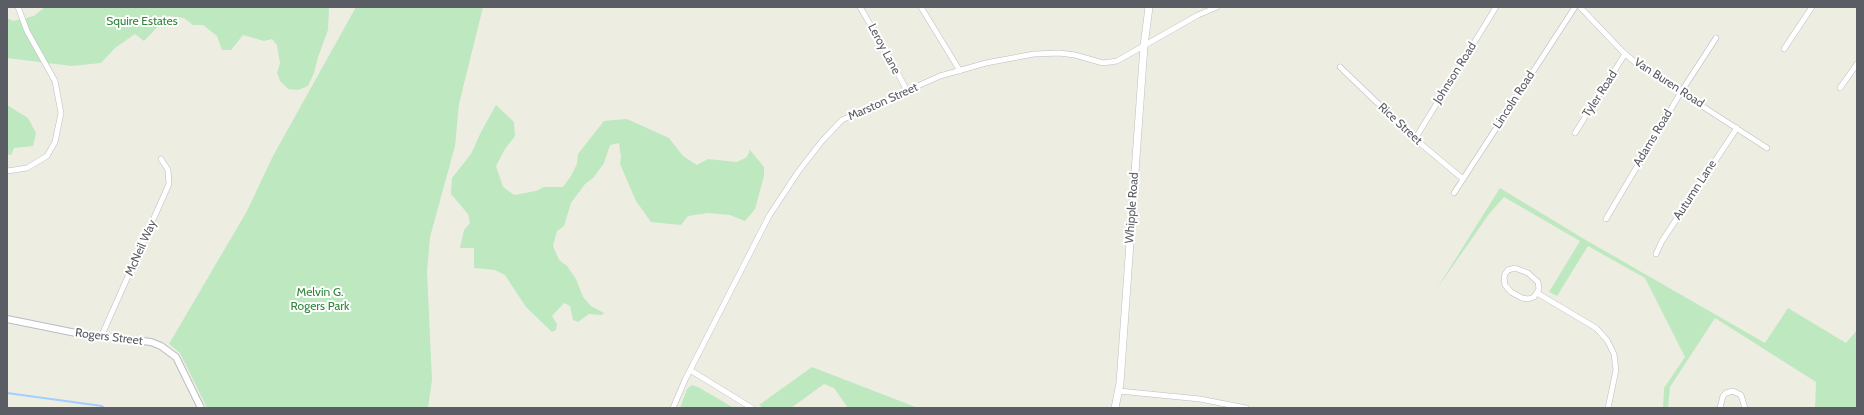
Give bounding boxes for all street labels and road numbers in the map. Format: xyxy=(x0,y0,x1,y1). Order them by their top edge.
street label: Leroy Lane xyxy=(865,21,903,77)
street label: Johnson Road xyxy=(1430,40,1480,106)
street label: Van Buren Road xyxy=(1631,55,1707,111)
street label: Tyler Road xyxy=(1580,68,1620,120)
street label: Lincoln Road xyxy=(1490,69,1538,131)
street label: Marston Street xyxy=(846,80,920,124)
street label: Rice Street xyxy=(1375,100,1425,148)
street label: Adams Road xyxy=(1630,107,1676,169)
street label: Autumn Lane xyxy=(1670,157,1720,223)
street label: Whipple Road xyxy=(1122,172,1142,244)
street label: McNeil Way xyxy=(122,218,160,278)
street label: Rogers Street xyxy=(74,326,144,348)

